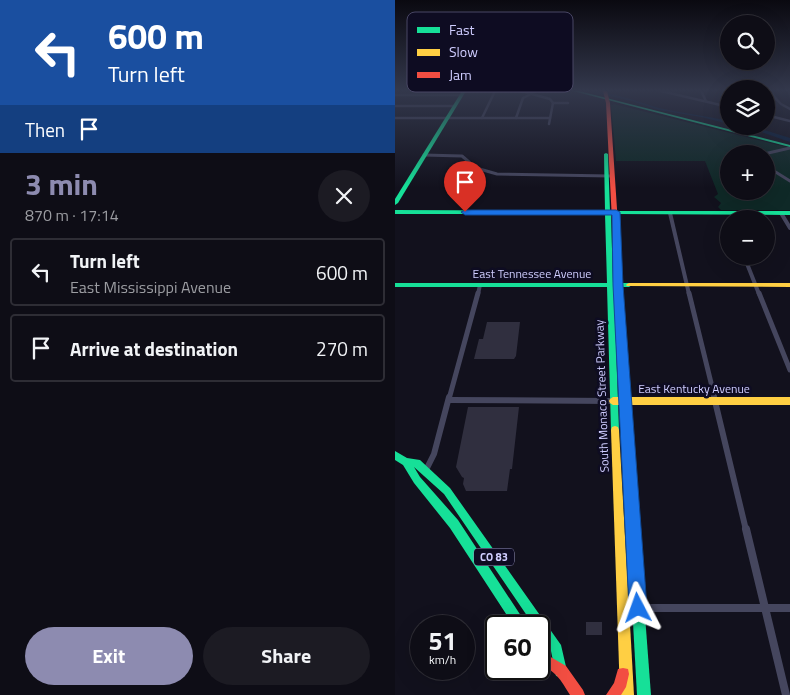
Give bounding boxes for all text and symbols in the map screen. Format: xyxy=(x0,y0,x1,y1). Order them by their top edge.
text: 600 m xyxy=(108,9,204,63)
legend xyxy=(407,12,573,92)
map controls xyxy=(720,15,775,265)
button: search xyxy=(720,15,775,70)
text: Fast xyxy=(449,19,474,40)
icon: left xyxy=(25,20,90,85)
text: Slow xyxy=(449,41,478,62)
text: Turn left xyxy=(108,57,185,91)
text: Jam xyxy=(449,64,472,85)
button: layers xyxy=(720,80,775,135)
text: Then xyxy=(25,115,65,144)
icon: arrive xyxy=(75,115,103,143)
button: + xyxy=(720,145,775,200)
text: 3 min xyxy=(25,161,98,207)
pin xyxy=(444,161,486,212)
icon: arrive xyxy=(451,168,479,196)
button: close xyxy=(318,170,370,222)
text: 870 m · 17:14 xyxy=(25,203,119,227)
button: − xyxy=(720,210,775,265)
text: Turn left xyxy=(70,246,140,275)
icon: left xyxy=(27,258,55,286)
text: 600 m xyxy=(316,258,368,287)
street label: East Tennessee Avenue xyxy=(473,264,591,283)
text: East Mississippi Avenue xyxy=(70,275,231,299)
street label: South Monaco Street Parkway xyxy=(589,319,614,473)
icon: arrive xyxy=(27,334,55,362)
text: Arrive at destination xyxy=(70,334,238,363)
text: 270 m xyxy=(316,334,368,363)
street label: East Kentucky Avenue xyxy=(638,379,750,398)
road number: CO 83 xyxy=(474,548,514,566)
position arrow xyxy=(611,581,663,633)
speed limit sign: 60 xyxy=(485,615,550,680)
text: 51 xyxy=(428,622,457,660)
button: Exit xyxy=(25,627,193,685)
button: Share xyxy=(203,627,370,685)
text: km/h xyxy=(429,650,456,669)

